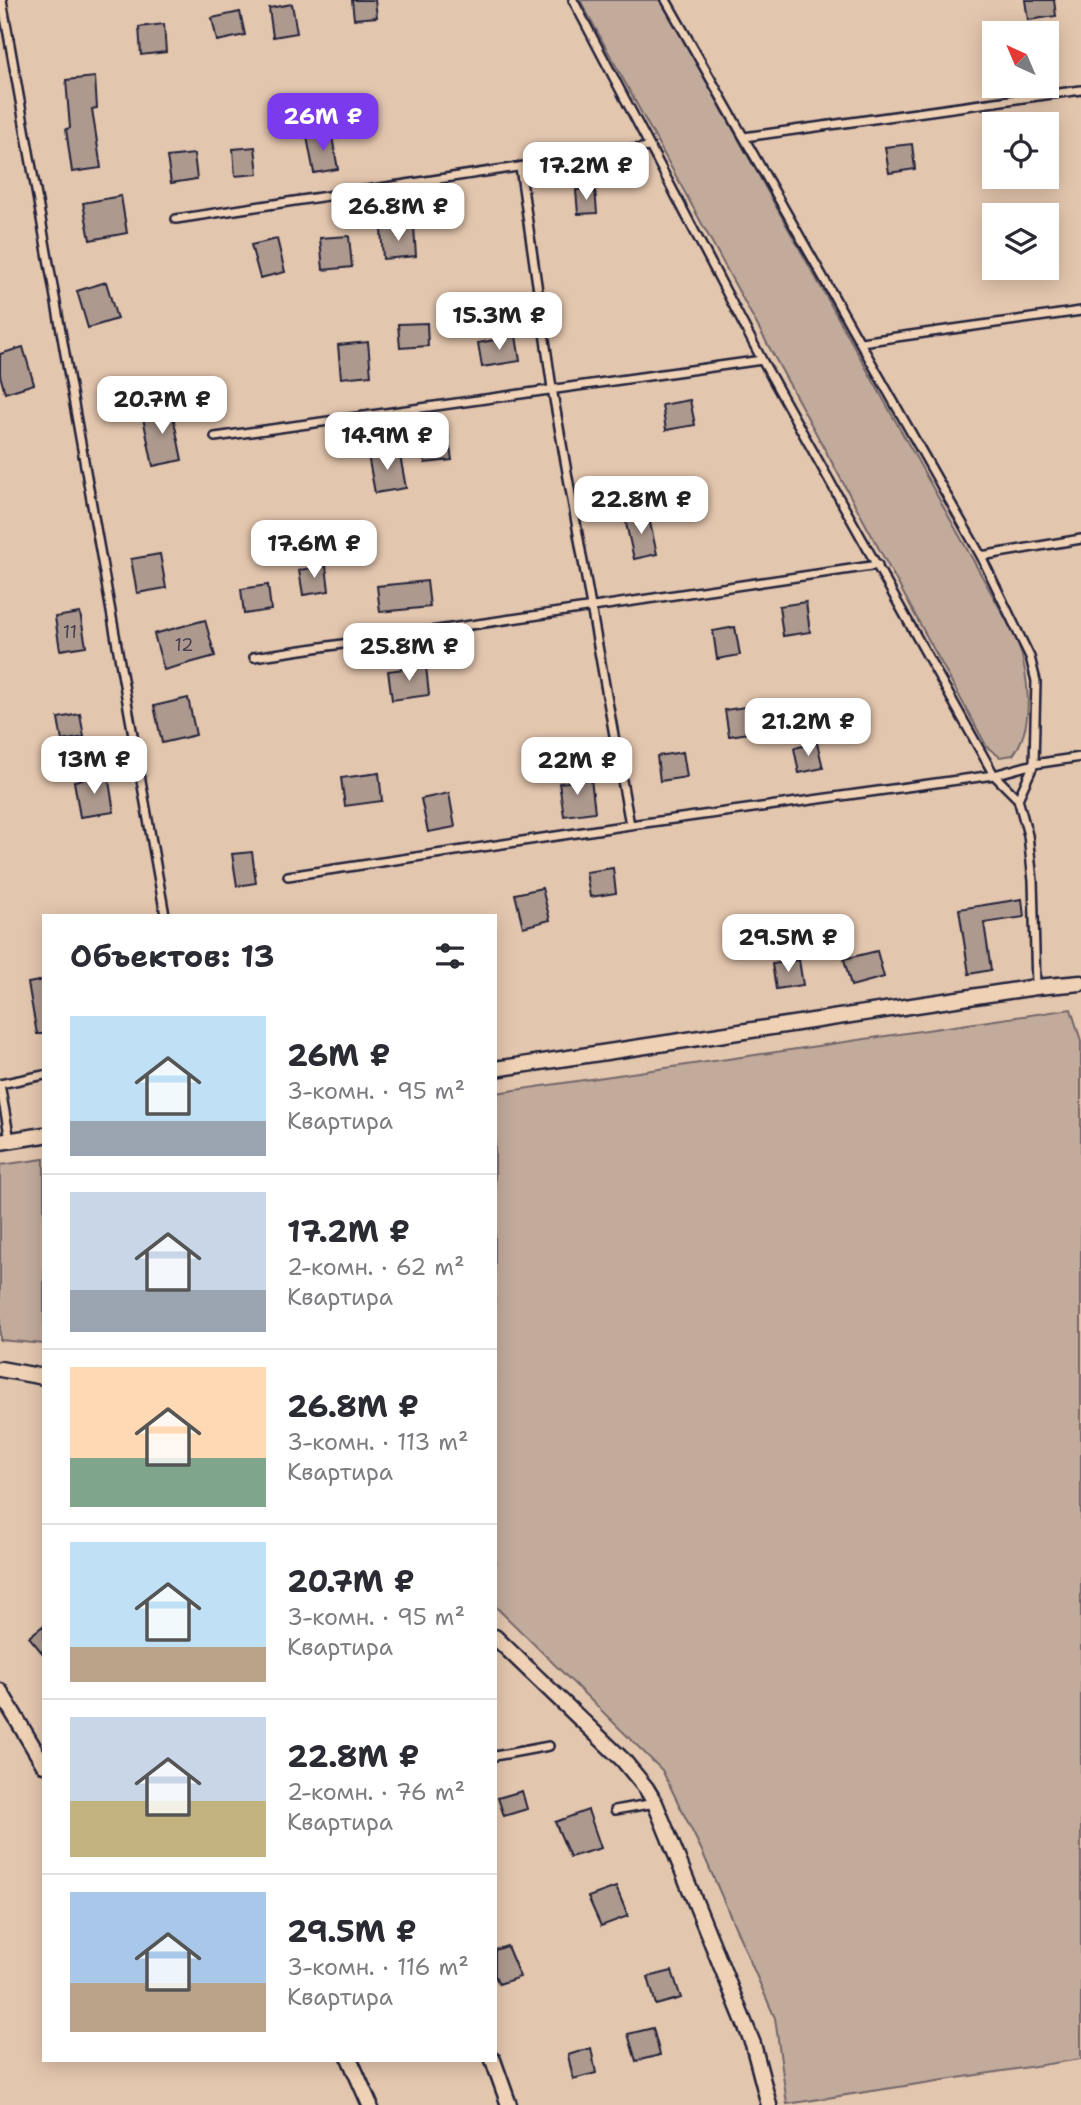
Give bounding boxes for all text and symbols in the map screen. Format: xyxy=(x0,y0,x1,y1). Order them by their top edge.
north arrow xyxy=(982,21,1059,98)
map controls xyxy=(982,21,1059,280)
pin: 26M ₽ xyxy=(274,94,372,153)
text: 26M ₽ xyxy=(283,101,363,131)
button: locate xyxy=(982,112,1059,189)
pin: 17.2M ₽ xyxy=(521,142,651,202)
text: 17.2M ₽ xyxy=(539,150,633,180)
pin: 26.8M ₽ xyxy=(333,184,463,243)
text: 26.8M ₽ xyxy=(347,191,449,221)
button: layers xyxy=(982,203,1059,280)
pin: 15.3M ₽ xyxy=(434,292,564,352)
text: 15.3M ₽ xyxy=(452,300,546,330)
pin: 20.7M ₽ xyxy=(97,376,227,436)
text: 20.7M ₽ xyxy=(113,384,211,414)
pin: 14.9M ₽ xyxy=(322,412,452,472)
text: 14.9M ₽ xyxy=(341,420,433,450)
pin: 22.8M ₽ xyxy=(576,476,706,536)
text: 22.8M ₽ xyxy=(590,484,692,514)
pin: 17.6M ₽ xyxy=(249,520,379,580)
text: 17.6M ₽ xyxy=(267,528,361,558)
house number: 11 xyxy=(63,620,77,644)
pin: 25.8M ₽ xyxy=(344,624,474,683)
text: 25.8M ₽ xyxy=(359,631,459,661)
house number: 12 xyxy=(174,633,194,657)
pin: 21.2M ₽ xyxy=(743,698,873,758)
text: 21.2M ₽ xyxy=(761,706,855,736)
pin: 13M ₽ xyxy=(45,736,143,796)
pin: 22M ₽ xyxy=(528,738,626,797)
text: 13M ₽ xyxy=(57,744,131,774)
text: 22M ₽ xyxy=(537,745,617,775)
pin: 29.5M ₽ xyxy=(723,914,853,974)
text: 29.5M ₽ xyxy=(738,922,838,952)
text: Объектов: 13 xyxy=(70,936,275,977)
icon: filters xyxy=(431,937,469,975)
text: 26M ₽ xyxy=(287,1035,390,1076)
icon: home xyxy=(126,1044,210,1128)
text: 3-комн. · 95 m² xyxy=(287,1076,465,1106)
text: Квартира xyxy=(287,1106,393,1136)
text: 17.2M ₽ xyxy=(287,1211,410,1252)
icon: home xyxy=(126,1220,210,1304)
text: 2-комн. · 62 m² xyxy=(287,1252,465,1282)
text: Квартира xyxy=(287,1282,393,1312)
text: 26.8M ₽ xyxy=(287,1386,419,1427)
icon: home xyxy=(126,1395,210,1479)
text: 3-комн. · 113 m² xyxy=(287,1427,469,1457)
text: Квартира xyxy=(287,1457,393,1487)
text: 20.7M ₽ xyxy=(287,1561,415,1602)
icon: home xyxy=(126,1570,210,1654)
text: 3-комн. · 95 m² xyxy=(287,1602,465,1632)
text: Квартира xyxy=(287,1632,393,1662)
text: 22.8M ₽ xyxy=(287,1736,420,1777)
icon: home xyxy=(126,1745,210,1829)
text: 2-комн. · 76 m² xyxy=(287,1777,465,1807)
text: Квартира xyxy=(287,1807,393,1837)
text: 29.5M ₽ xyxy=(287,1911,417,1952)
icon: home xyxy=(126,1920,210,2004)
text: 3-комн. · 116 m² xyxy=(287,1952,469,1982)
text: Квартира xyxy=(287,1982,393,2012)

